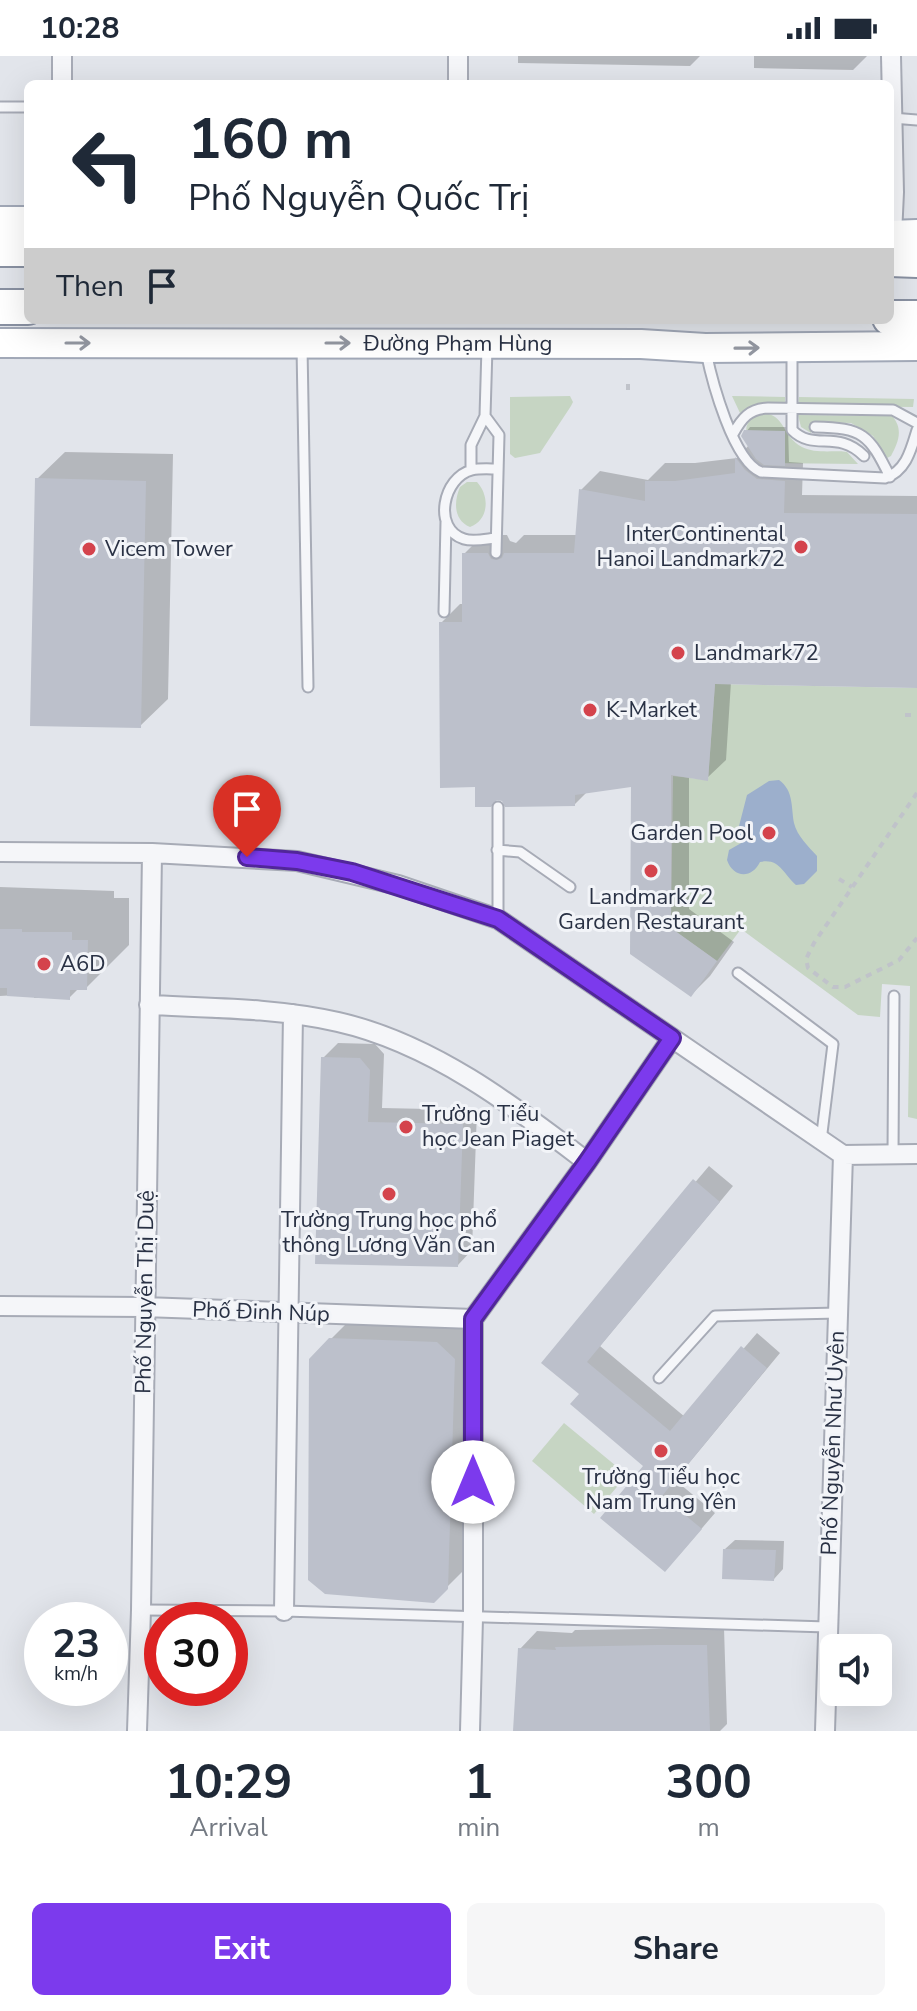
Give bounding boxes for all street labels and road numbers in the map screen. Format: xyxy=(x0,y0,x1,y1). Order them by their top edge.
street label: Đường Phạm Hùng xyxy=(362,329,553,359)
street label: Phố Nguyễn Thị Duệ xyxy=(128,1190,162,1394)
street label: Phố Đinh Núp xyxy=(192,1295,330,1329)
street label: Phố Nguyễn Như Uyên xyxy=(814,1330,852,1556)

